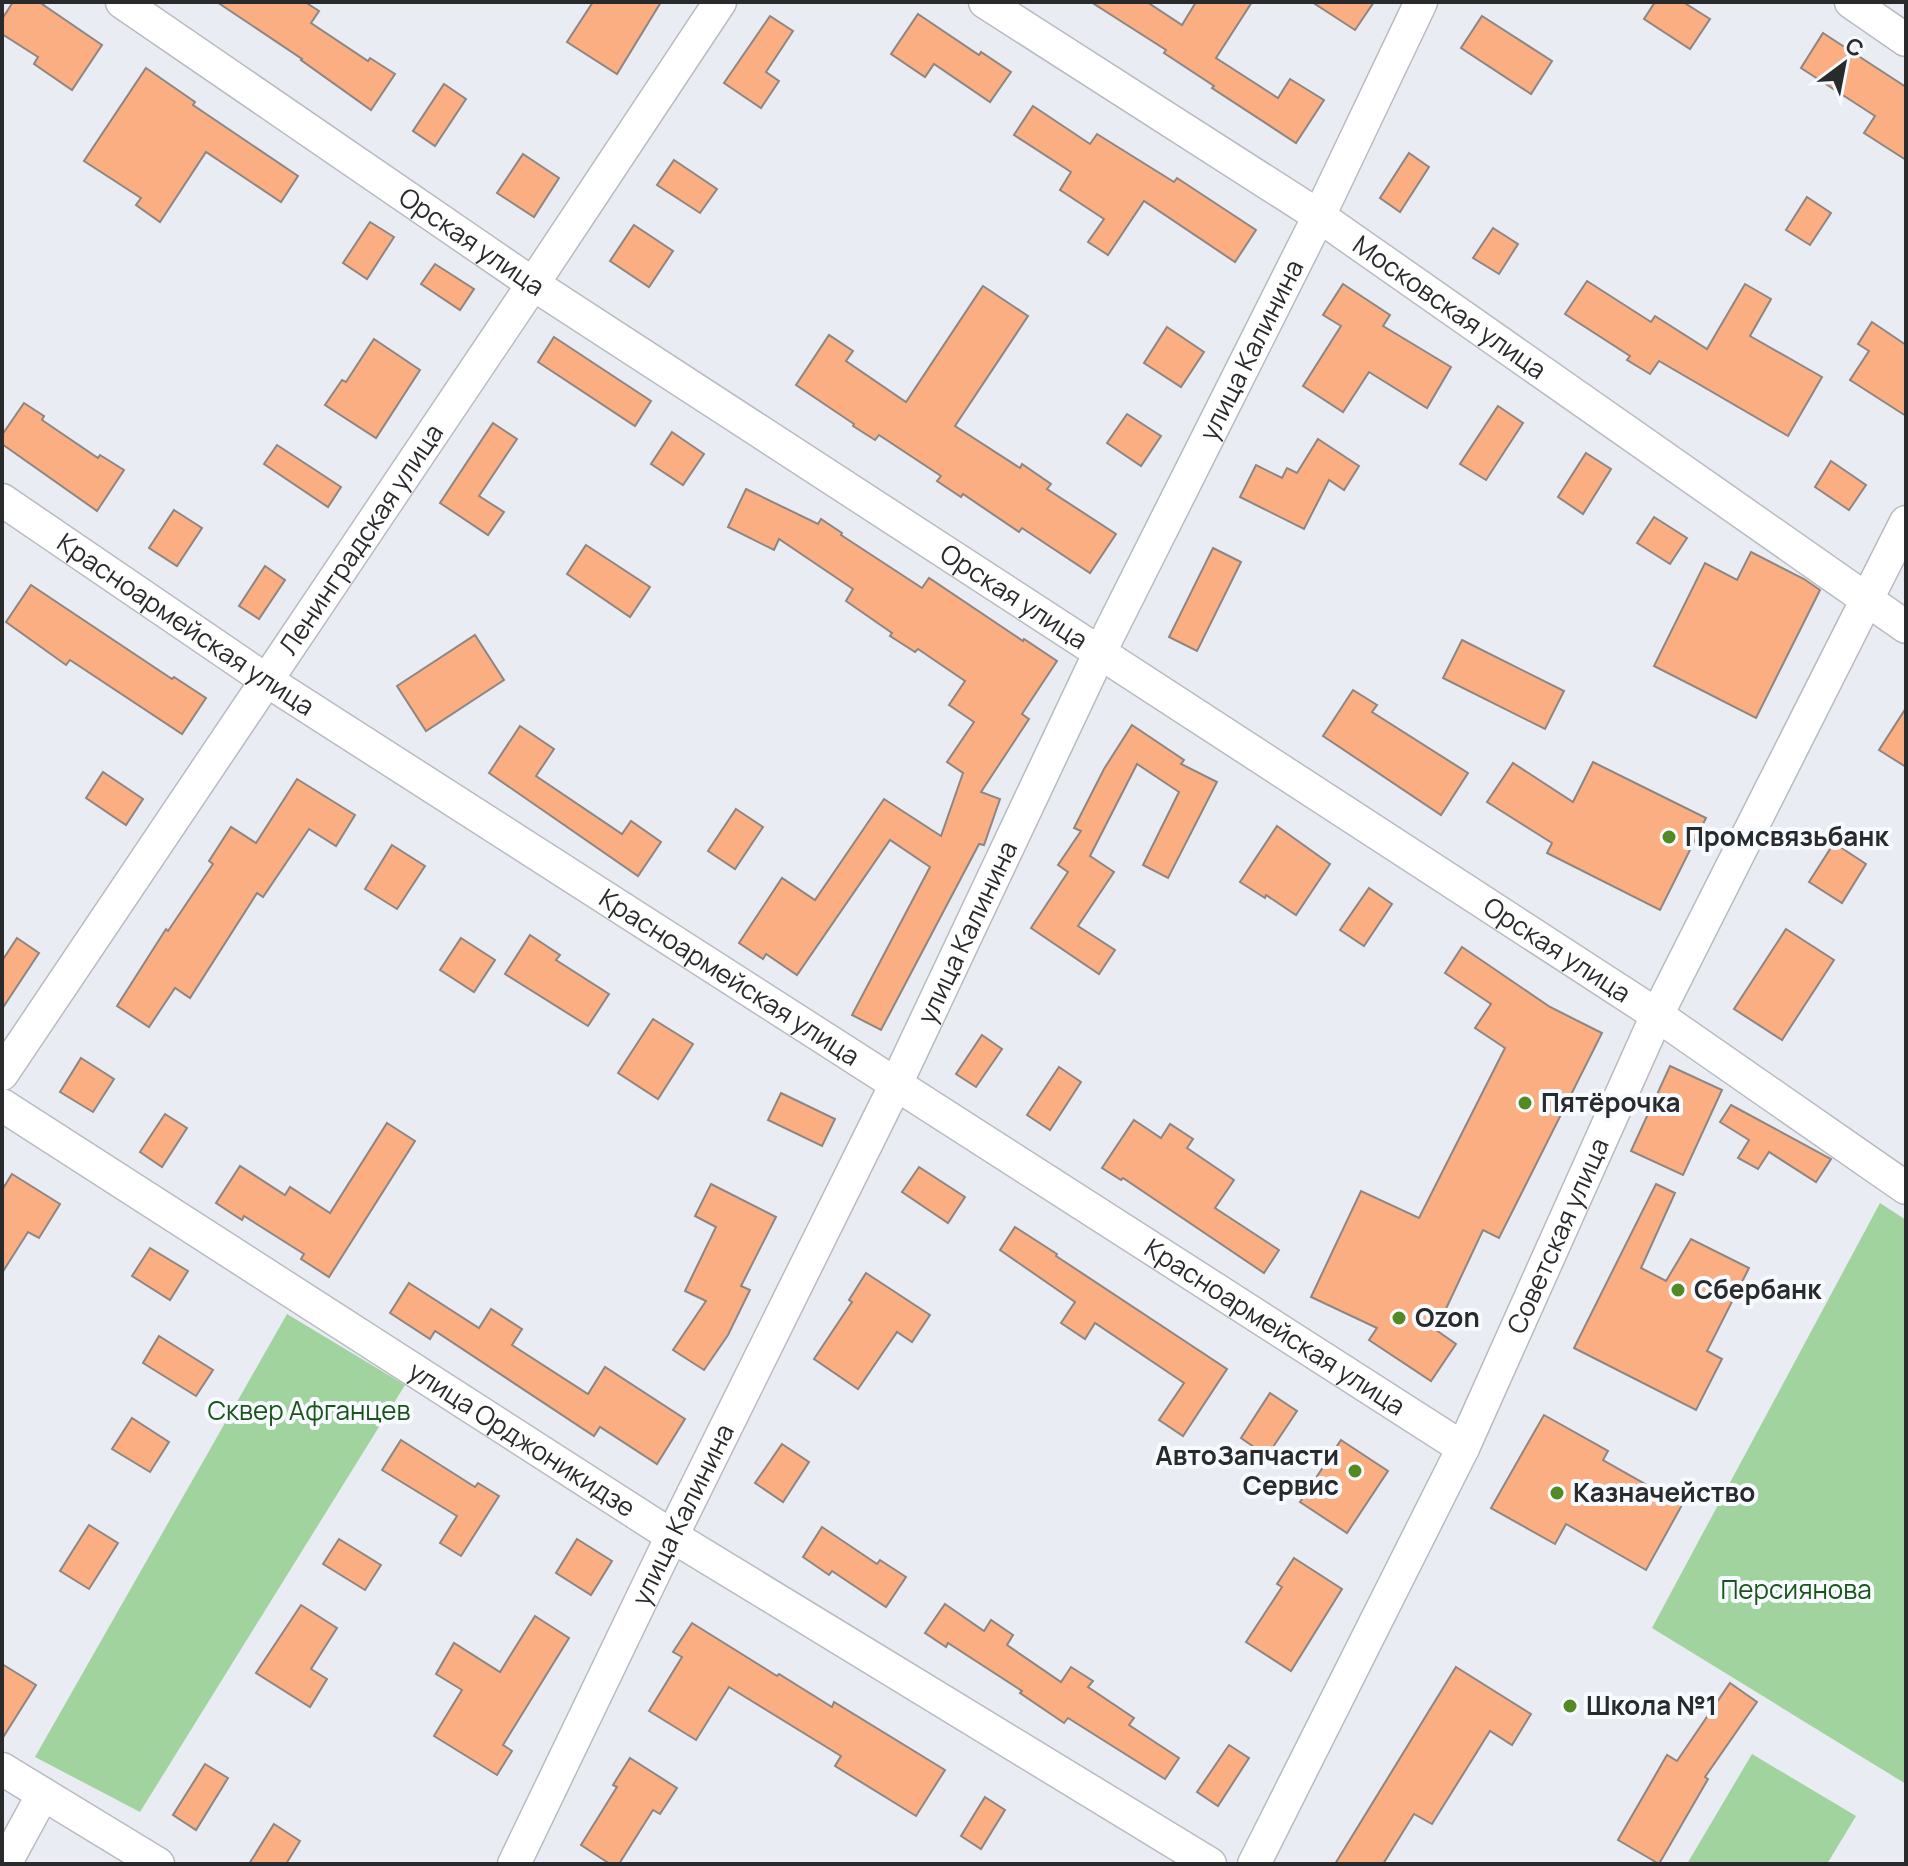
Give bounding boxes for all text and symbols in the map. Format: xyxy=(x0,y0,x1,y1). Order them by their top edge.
north arrow xyxy=(1804,24,1884,104)
text: С xyxy=(1840,30,1869,64)
street label: Орская улица xyxy=(392,178,552,304)
street label: Московская улица xyxy=(1346,226,1554,387)
street label: улица Калинина xyxy=(1190,253,1311,446)
street label: Ленинградская улица xyxy=(270,416,451,662)
street label: Красноармейская улица xyxy=(51,524,322,723)
street label: Орская улица xyxy=(934,535,1095,657)
place label: Промсвязьбанк xyxy=(1685,818,1889,854)
marker: Промсвязьбанк xyxy=(1660,828,1678,846)
street label: улица Калинина xyxy=(908,835,1025,1029)
street label: Красноармейская улица xyxy=(593,879,867,1073)
street label: Орская улица xyxy=(1477,888,1638,1010)
place label: Пятёрочка xyxy=(1541,1084,1680,1120)
marker: Пятёрочка xyxy=(1516,1094,1534,1112)
street label: Советская улица xyxy=(1498,1132,1617,1339)
street label: Красноармейская улица xyxy=(1138,1229,1413,1423)
place label: Сбербанк xyxy=(1694,1271,1822,1307)
marker: Сбербанк xyxy=(1669,1281,1687,1299)
place label: Ozon xyxy=(1415,1299,1480,1335)
marker: Ozon xyxy=(1390,1309,1408,1327)
street label: улица Орджоникидзе xyxy=(402,1352,643,1525)
park label: Сквер Афганцев xyxy=(208,1392,411,1428)
street label: улица Калинина xyxy=(622,1417,742,1611)
place label: АвтоЗапчасти Сервис xyxy=(1155,1437,1339,1503)
marker: АвтоЗапчасти Сервис xyxy=(1346,1462,1364,1480)
place label: Казначейство xyxy=(1573,1474,1755,1510)
marker: Казначейство xyxy=(1548,1484,1566,1502)
park label: Персиянова xyxy=(1720,1571,1872,1607)
place label: Школа №1 xyxy=(1586,1687,1717,1723)
marker: Школа №1 xyxy=(1561,1697,1579,1715)

